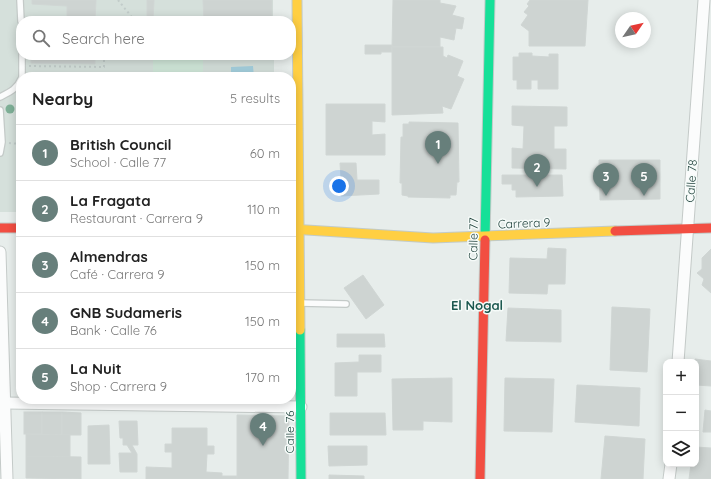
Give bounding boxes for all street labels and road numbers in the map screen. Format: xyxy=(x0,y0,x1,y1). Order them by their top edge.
street label: Calle 78 xyxy=(682,159,700,203)
street label: Carrera 9 xyxy=(497,215,551,231)
street label: Calle 77 xyxy=(465,217,481,261)
street label: Calle 76 xyxy=(282,410,297,453)

